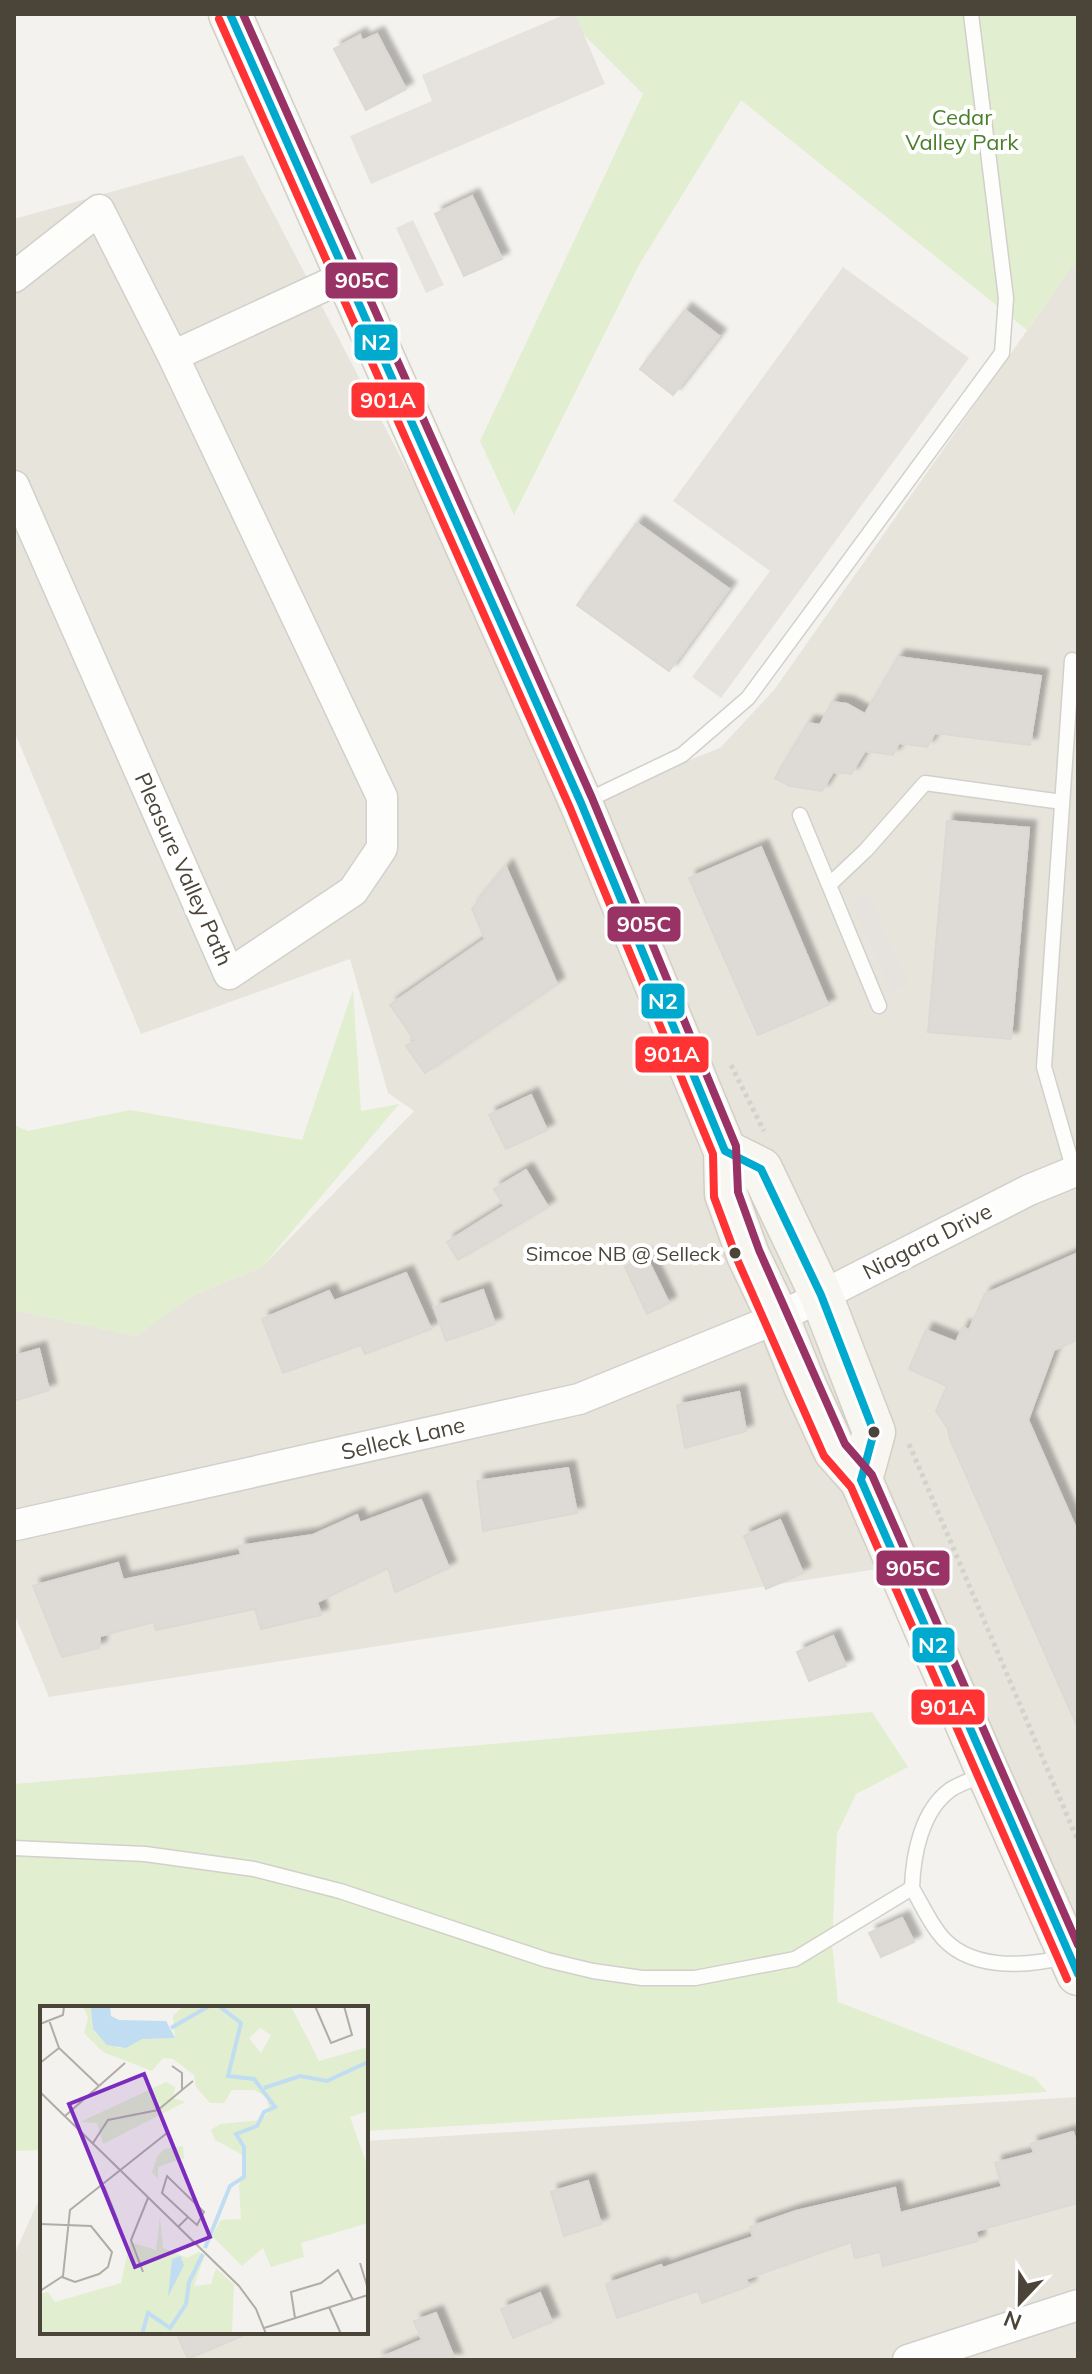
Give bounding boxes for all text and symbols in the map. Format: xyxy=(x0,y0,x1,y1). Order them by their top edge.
park label: Cedar Valley Park xyxy=(905,103,1019,156)
line badge: 905C xyxy=(324,261,399,300)
text: 905C xyxy=(335,266,389,294)
line badge: N2 xyxy=(353,323,399,362)
text: N2 xyxy=(361,328,391,356)
line badge: 901A xyxy=(350,381,426,419)
text: 901A xyxy=(360,386,417,414)
street label: Pleasure Valley Path xyxy=(129,768,239,970)
line badge: 905C xyxy=(606,905,682,943)
text: 905C xyxy=(617,910,671,938)
line badge: N2 xyxy=(640,982,686,1020)
text: N2 xyxy=(648,987,678,1015)
line badge: 901A xyxy=(634,1035,710,1074)
text: 901A xyxy=(644,1040,701,1068)
street label: Niagara Drive xyxy=(858,1196,996,1286)
place label: Simcoe NB @ Selleck xyxy=(526,1241,721,1266)
marker: Simcoe NB @ Selleck xyxy=(727,1245,743,1261)
street label: Selleck Lane xyxy=(338,1410,468,1466)
unlabelled marker xyxy=(866,1424,882,1440)
line badge: 905C xyxy=(875,1549,951,1587)
text: 905C xyxy=(886,1554,940,1582)
line badge: N2 xyxy=(911,1626,956,1664)
text: N2 xyxy=(918,1631,948,1659)
line badge: 901A xyxy=(910,1688,986,1726)
text: 901A xyxy=(920,1693,977,1721)
inset map xyxy=(40,2006,368,2334)
north arrow xyxy=(980,2262,1060,2342)
text: N xyxy=(1000,2304,1025,2337)

